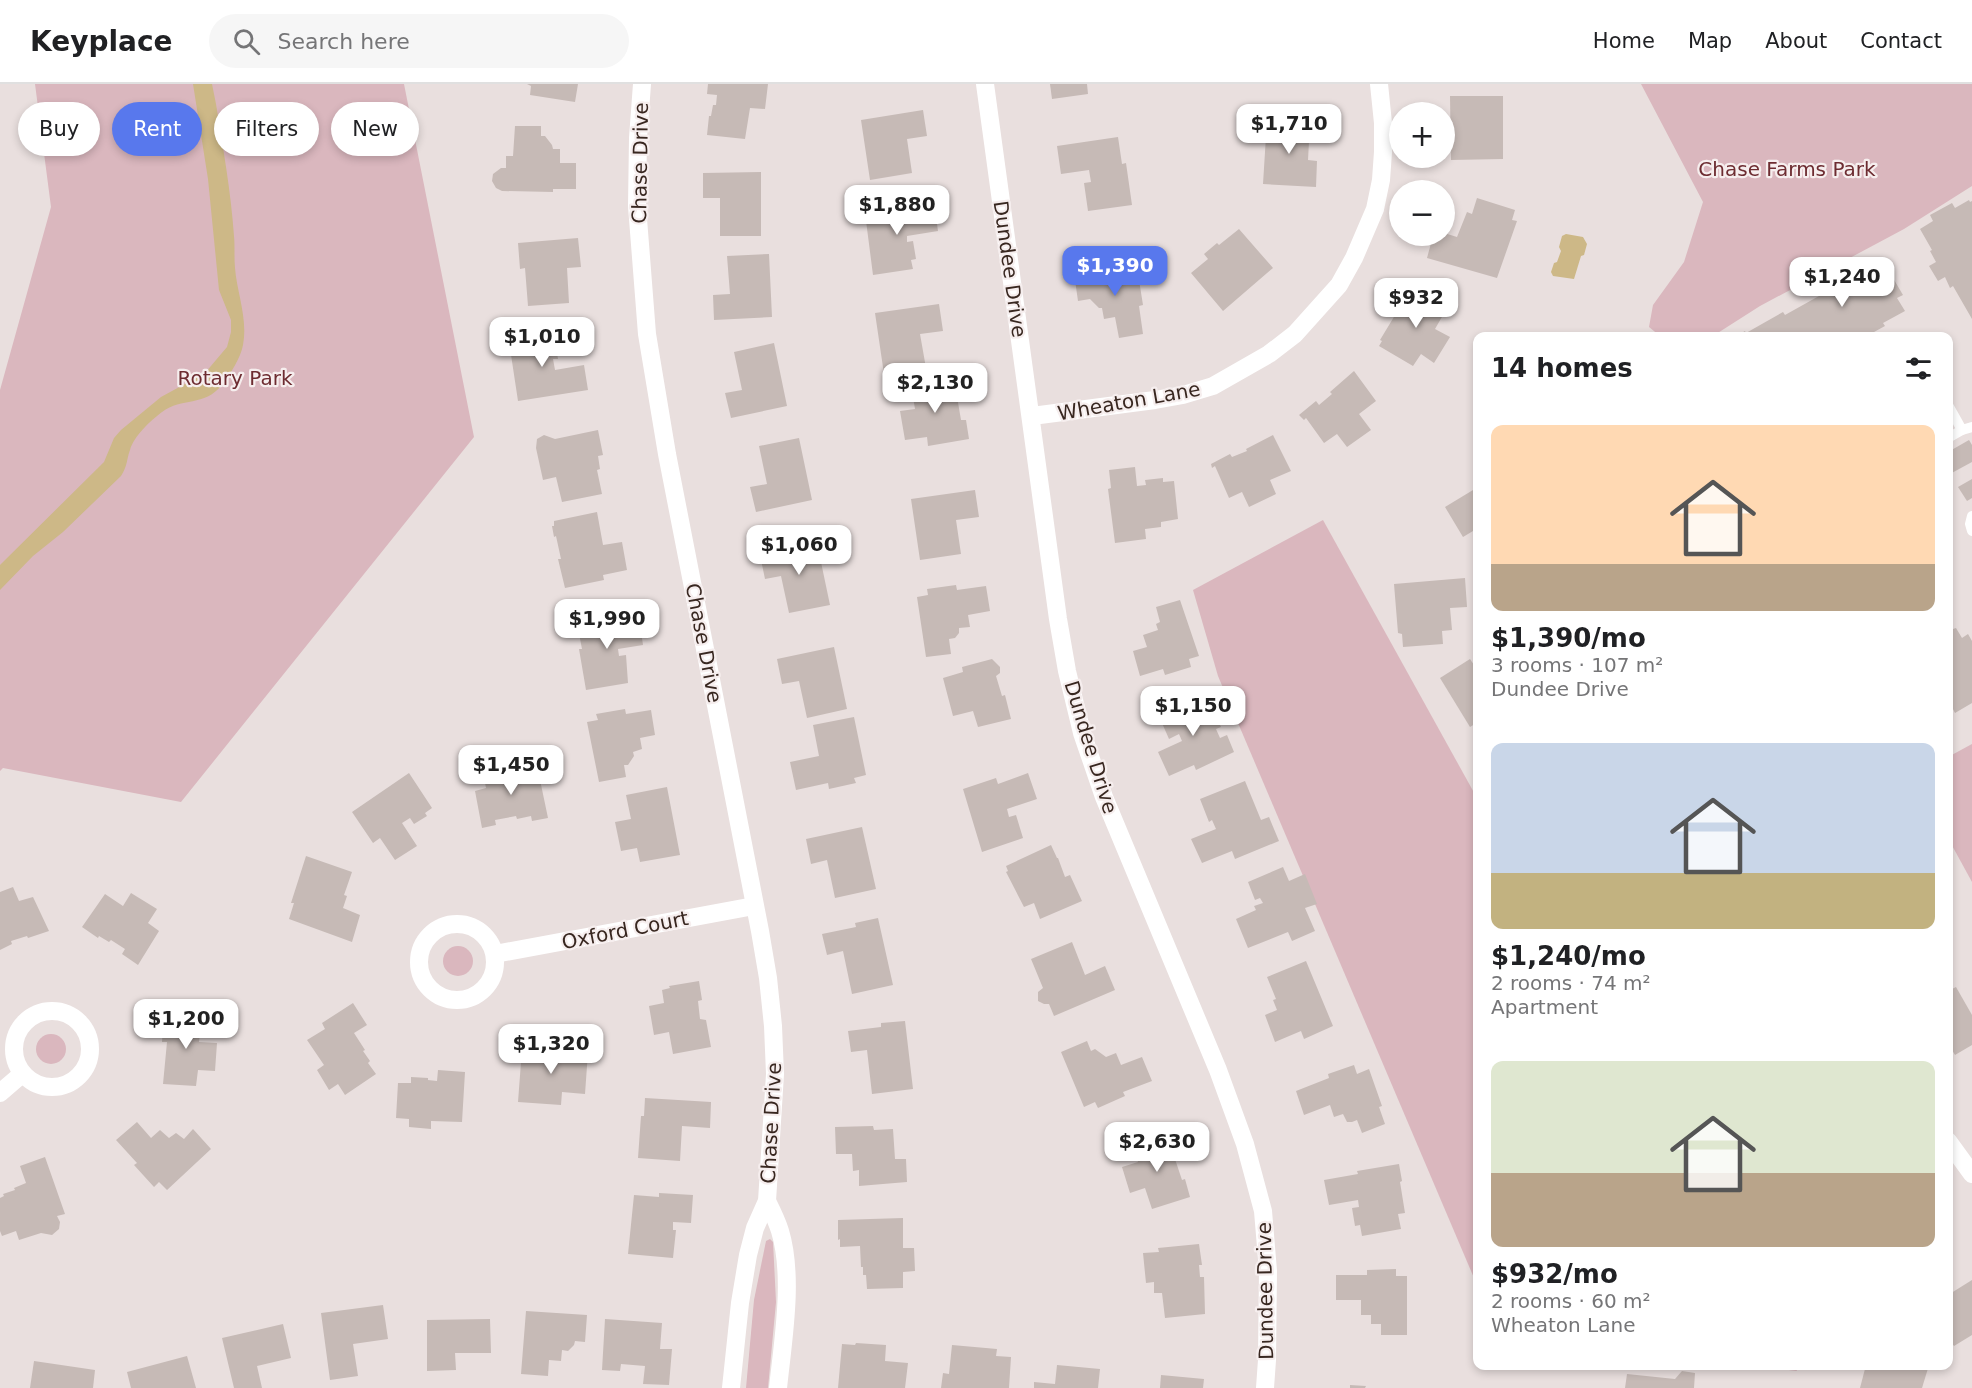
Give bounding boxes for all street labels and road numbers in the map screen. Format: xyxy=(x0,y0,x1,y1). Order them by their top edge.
street label: Chase Drive xyxy=(627,102,653,224)
street label: Dundee Drive xyxy=(989,199,1031,339)
street label: Wheaton Lane xyxy=(1056,377,1202,425)
street label: Chase Drive xyxy=(681,581,727,705)
street label: Dundee Drive xyxy=(1059,678,1123,816)
street label: Oxford Court xyxy=(560,906,691,954)
street label: Chase Drive xyxy=(756,1062,786,1184)
street label: Dundee Drive xyxy=(1252,1222,1278,1360)

